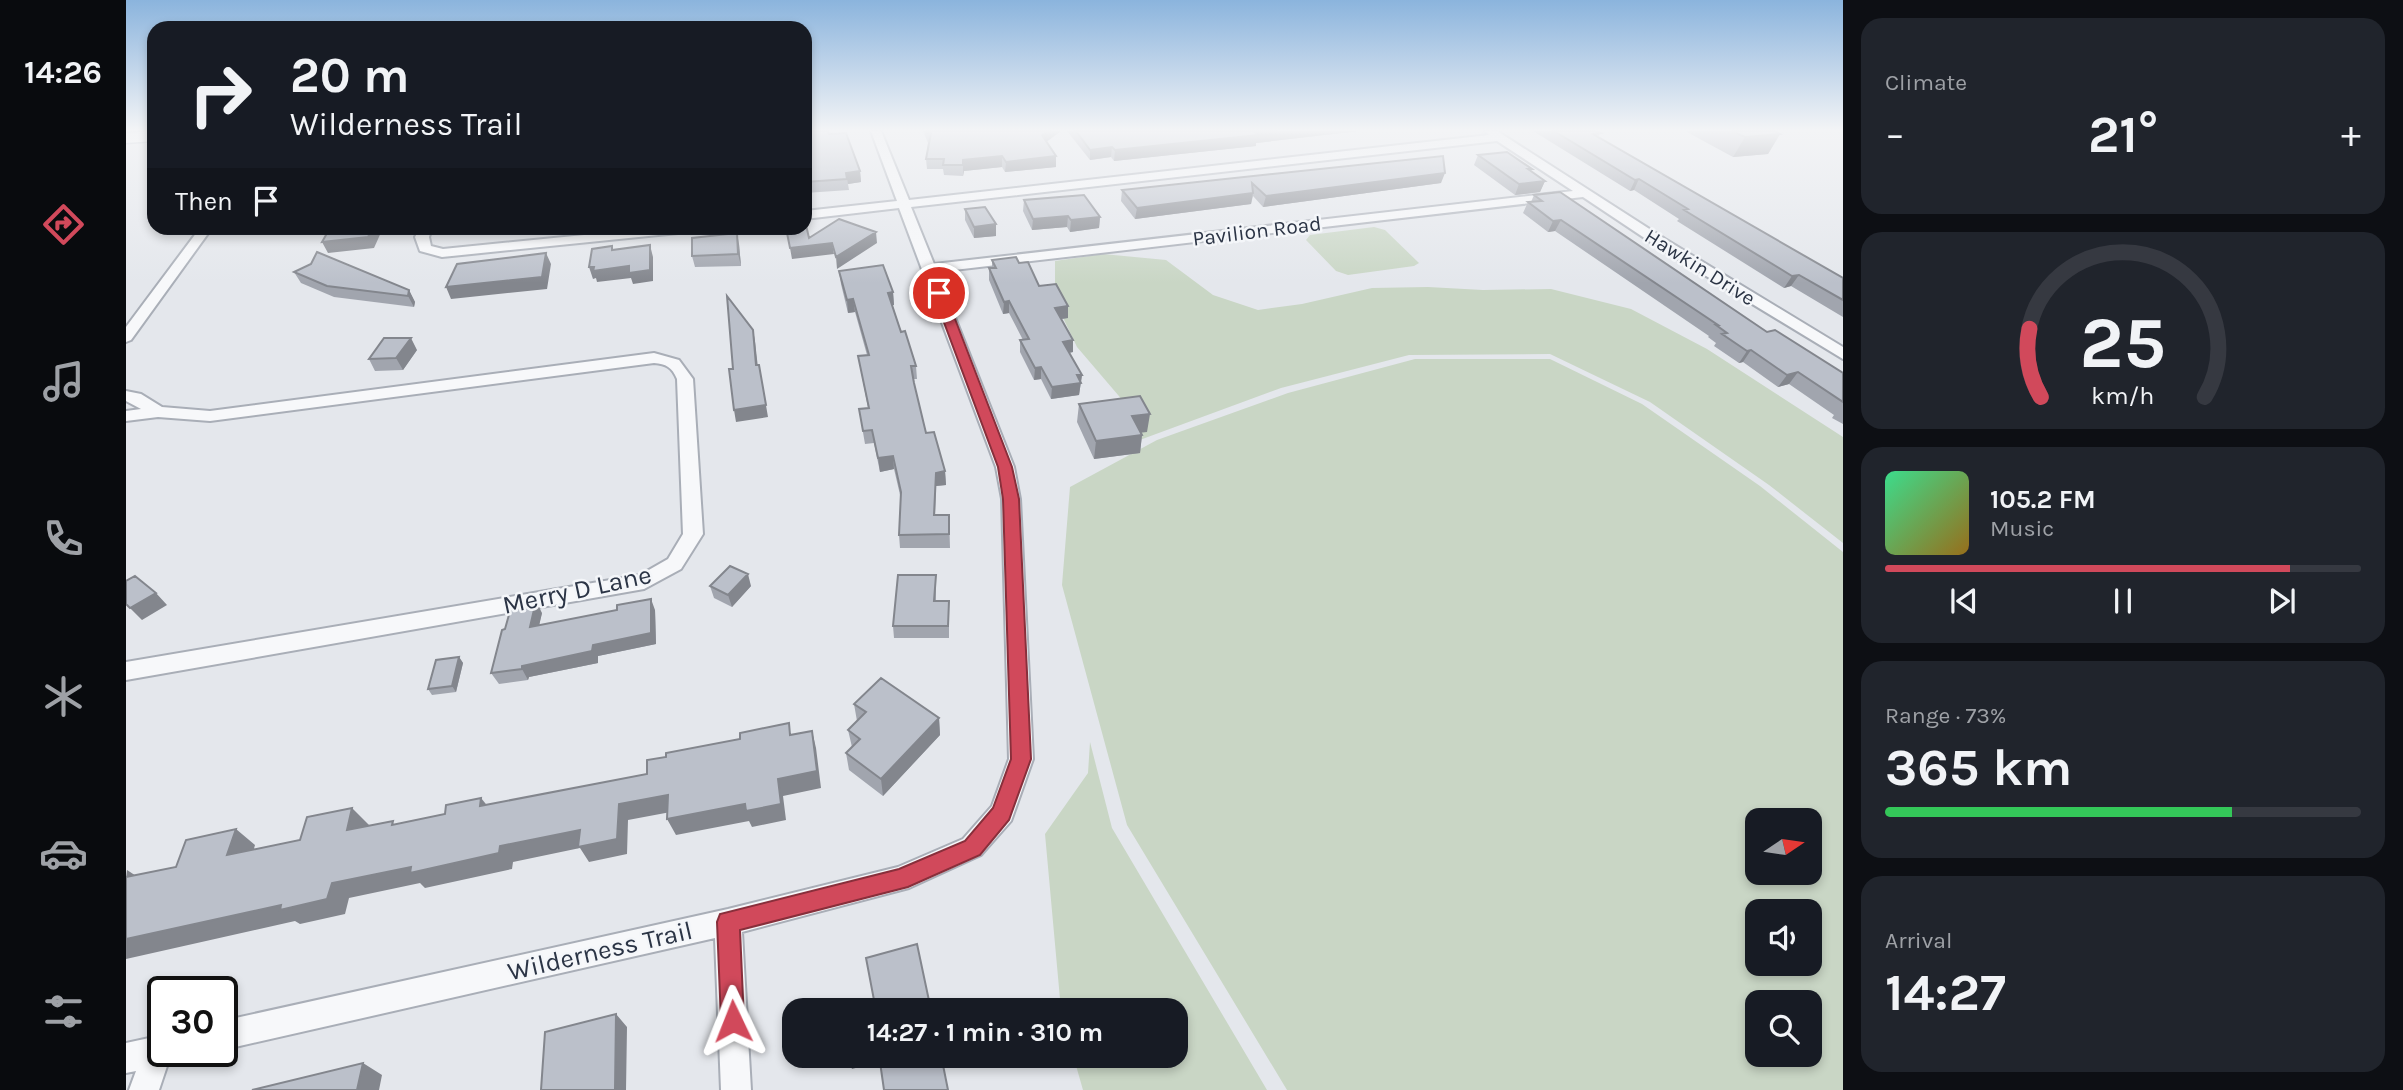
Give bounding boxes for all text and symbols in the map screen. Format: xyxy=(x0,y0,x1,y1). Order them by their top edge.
text: 20 m xyxy=(290,47,410,104)
icon: right xyxy=(175,49,266,140)
text: 14:26 xyxy=(24,54,102,91)
text: Climate xyxy=(1885,69,1967,96)
text: 21° xyxy=(2088,104,2158,165)
text: Wilderness Trail xyxy=(290,106,522,143)
text: − xyxy=(1885,112,1905,157)
text: + xyxy=(2341,112,2361,157)
icon: arrive xyxy=(247,182,285,220)
text: Then xyxy=(175,186,233,217)
icon: directions xyxy=(39,200,88,249)
street label: Pavilion Road xyxy=(1191,211,1323,251)
street label: Hawkin Drive xyxy=(1640,224,1760,310)
pin xyxy=(909,263,969,323)
icon: arrive xyxy=(920,274,958,312)
text: 25 xyxy=(2080,300,2166,385)
icon: music xyxy=(39,357,88,406)
text: km/h xyxy=(2091,380,2155,409)
text: 105.2 FM xyxy=(1990,484,2096,515)
icon: phone xyxy=(39,514,88,563)
text: Music xyxy=(1990,515,2054,542)
street label: Merry D Lane xyxy=(500,559,654,621)
icon: previous xyxy=(1945,582,1983,620)
icon: pause xyxy=(2104,582,2142,620)
icon: next xyxy=(2263,582,2301,620)
icon: climate xyxy=(39,672,88,721)
text: Range · 73% xyxy=(1885,702,2007,729)
text: 365 km xyxy=(1885,737,2072,798)
north arrow xyxy=(1745,808,1822,886)
map controls xyxy=(1745,808,1822,1067)
icon: car xyxy=(39,829,88,878)
button: sound xyxy=(1745,899,1822,976)
street label: Wilderness Trail xyxy=(505,915,695,987)
text: Arrival xyxy=(1885,927,1952,954)
text: 14:27 xyxy=(1885,962,2006,1023)
speed limit sign: 30 xyxy=(147,976,238,1067)
position arrow xyxy=(696,984,770,1058)
icon: filters xyxy=(39,987,88,1036)
button: search xyxy=(1745,990,1822,1067)
text: 14:27 · 1 min · 310 m xyxy=(867,1017,1103,1048)

